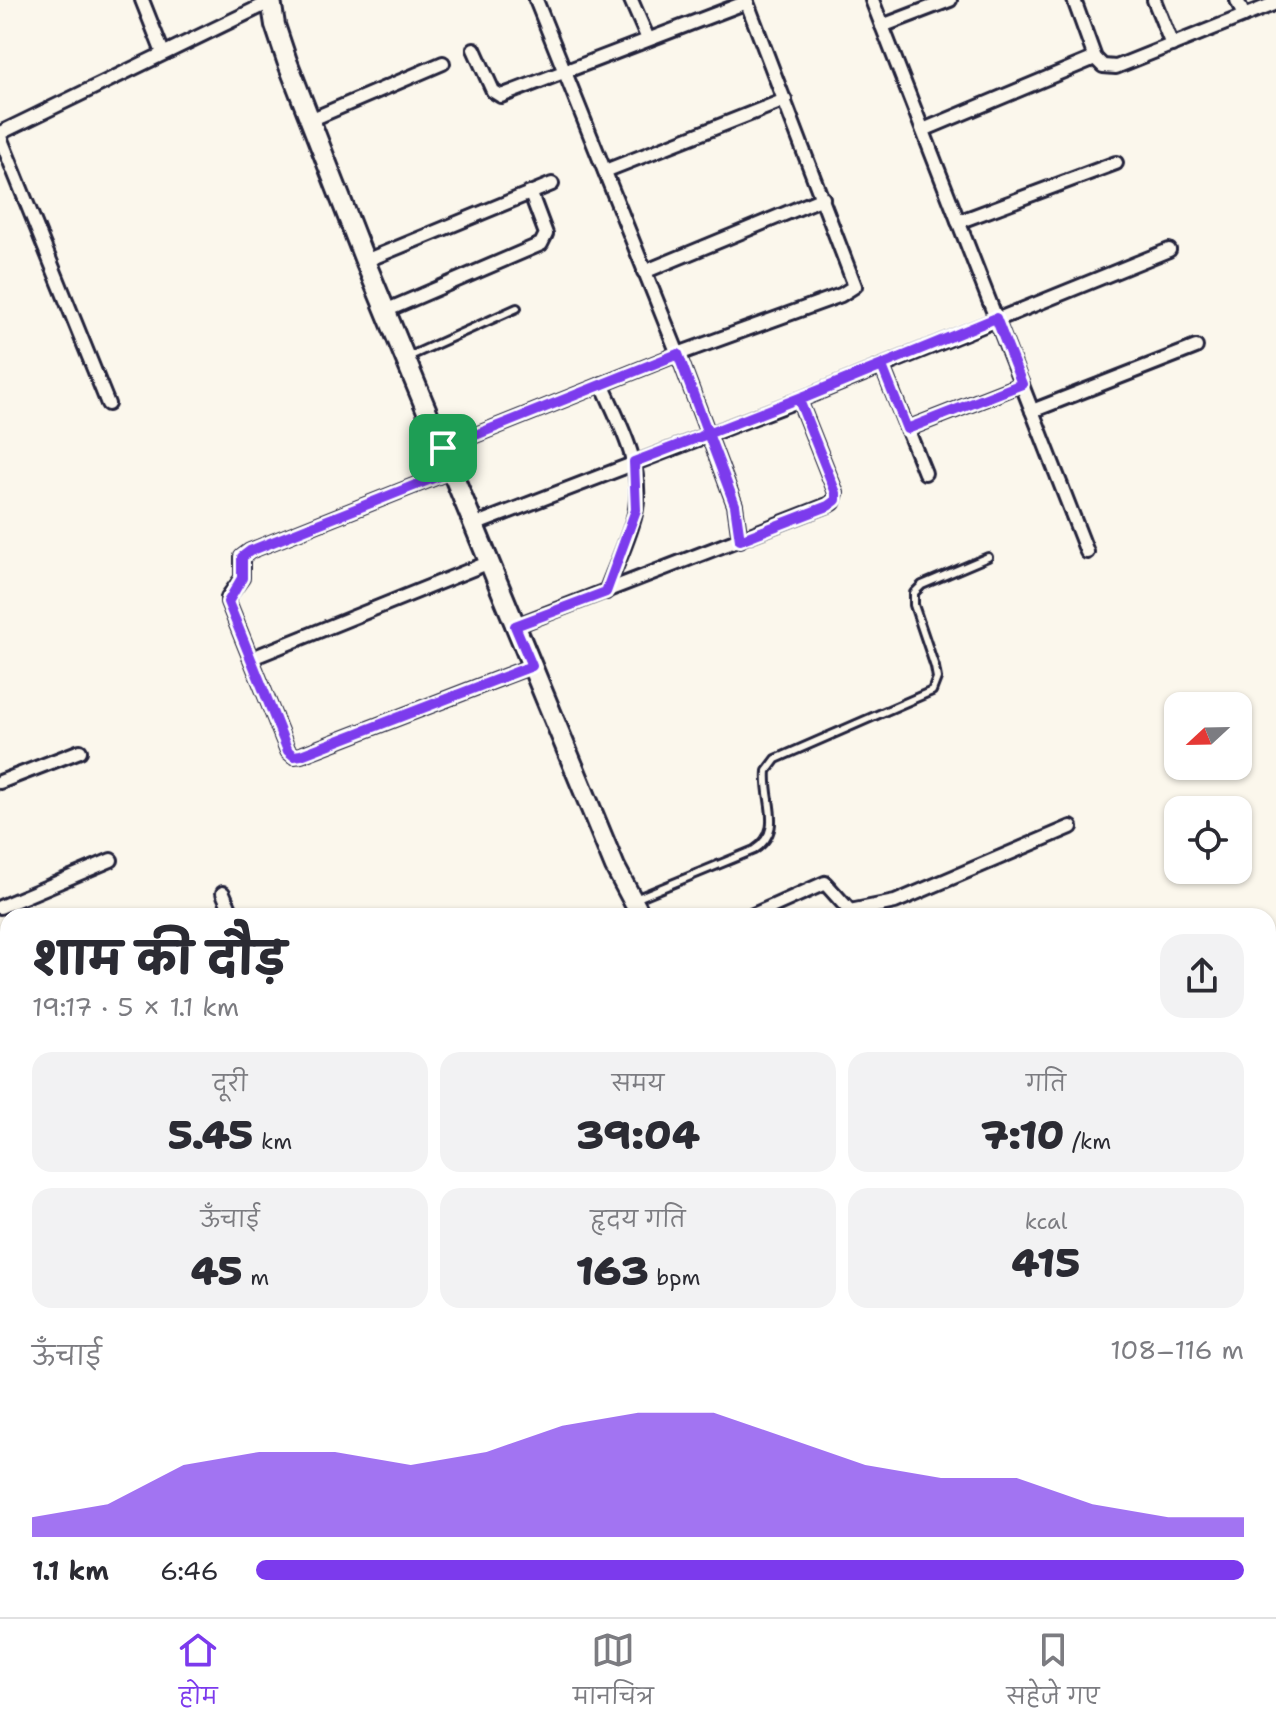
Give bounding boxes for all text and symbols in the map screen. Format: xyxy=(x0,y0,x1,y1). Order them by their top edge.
pin xyxy=(409,414,477,482)
icon: arrive xyxy=(421,426,465,470)
north arrow xyxy=(1164,692,1252,780)
map controls xyxy=(1164,692,1252,884)
button: locate xyxy=(1164,796,1252,884)
text: शाम की दौड़ xyxy=(32,929,286,988)
button: share xyxy=(1160,934,1244,1018)
text: 19:17 · 5 × 1.1 km xyxy=(32,989,239,1024)
text: दूरी xyxy=(213,1069,247,1098)
text: समय xyxy=(612,1069,664,1098)
text: गति xyxy=(1026,1069,1066,1098)
text: 5.45 xyxy=(168,1108,254,1162)
text: 39:04 xyxy=(576,1108,700,1162)
text: 7:10 xyxy=(981,1108,1064,1162)
text: km xyxy=(254,1127,292,1156)
text: /km xyxy=(1064,1127,1111,1156)
text: ऊँचाई xyxy=(200,1205,260,1234)
text: हृदय गति xyxy=(590,1205,686,1234)
text: kcal xyxy=(1025,1207,1067,1236)
text: 415 xyxy=(1011,1236,1081,1290)
text: 45 xyxy=(191,1244,243,1298)
text: 163 xyxy=(576,1244,649,1298)
text: m xyxy=(243,1263,269,1292)
text: bpm xyxy=(649,1263,700,1292)
text: 108–116 m xyxy=(1110,1332,1244,1367)
text: ऊँचाई xyxy=(32,1338,102,1373)
text: 1.1 km xyxy=(32,1553,109,1588)
text: 6:46 xyxy=(160,1553,219,1588)
tab: होम xyxy=(176,1628,220,1721)
tab: मानचित्र xyxy=(573,1628,654,1721)
tab: सहेजे गए xyxy=(1006,1628,1100,1721)

